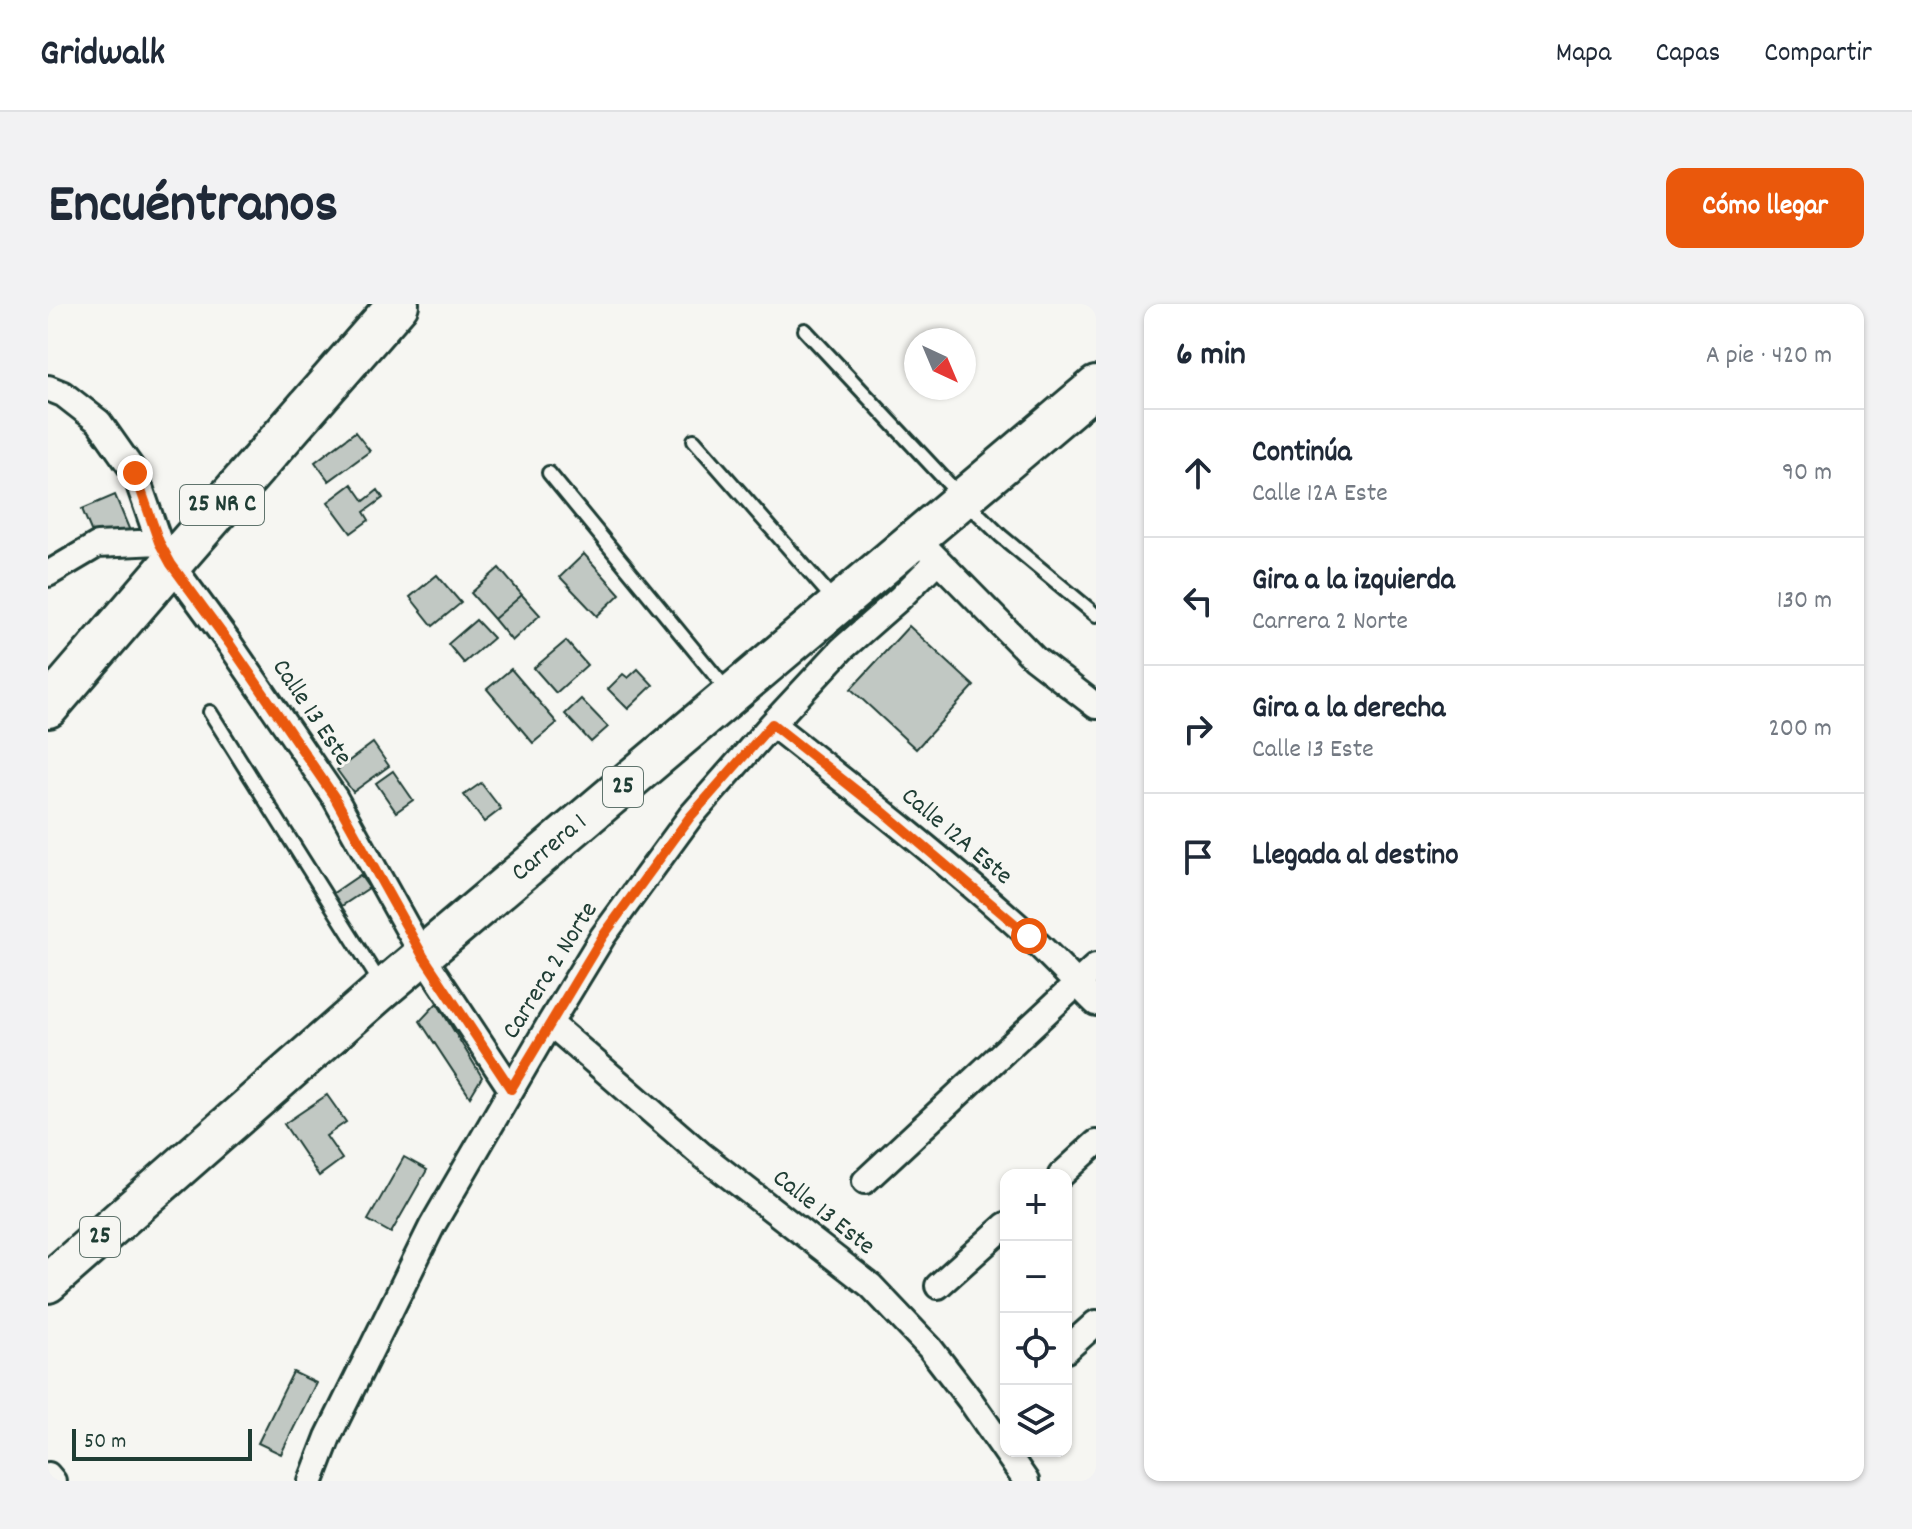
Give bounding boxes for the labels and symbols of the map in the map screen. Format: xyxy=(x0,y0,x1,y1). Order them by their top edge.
north arrow xyxy=(904,328,976,400)
route end xyxy=(117,455,153,491)
road number: 25 NR C xyxy=(180,485,264,525)
street label: Calle 13 Este xyxy=(262,652,360,774)
road number: 25 xyxy=(603,767,643,807)
street label: Calle 12A Este xyxy=(892,779,1020,895)
street label: Carrera 1 xyxy=(504,805,596,891)
street label: Carrera 2 Norte xyxy=(494,895,608,1047)
route start xyxy=(1011,918,1047,954)
street label: Calle 13 Este xyxy=(764,1161,882,1265)
road number: 25 xyxy=(80,1217,120,1257)
scale bar xyxy=(72,1425,252,1461)

